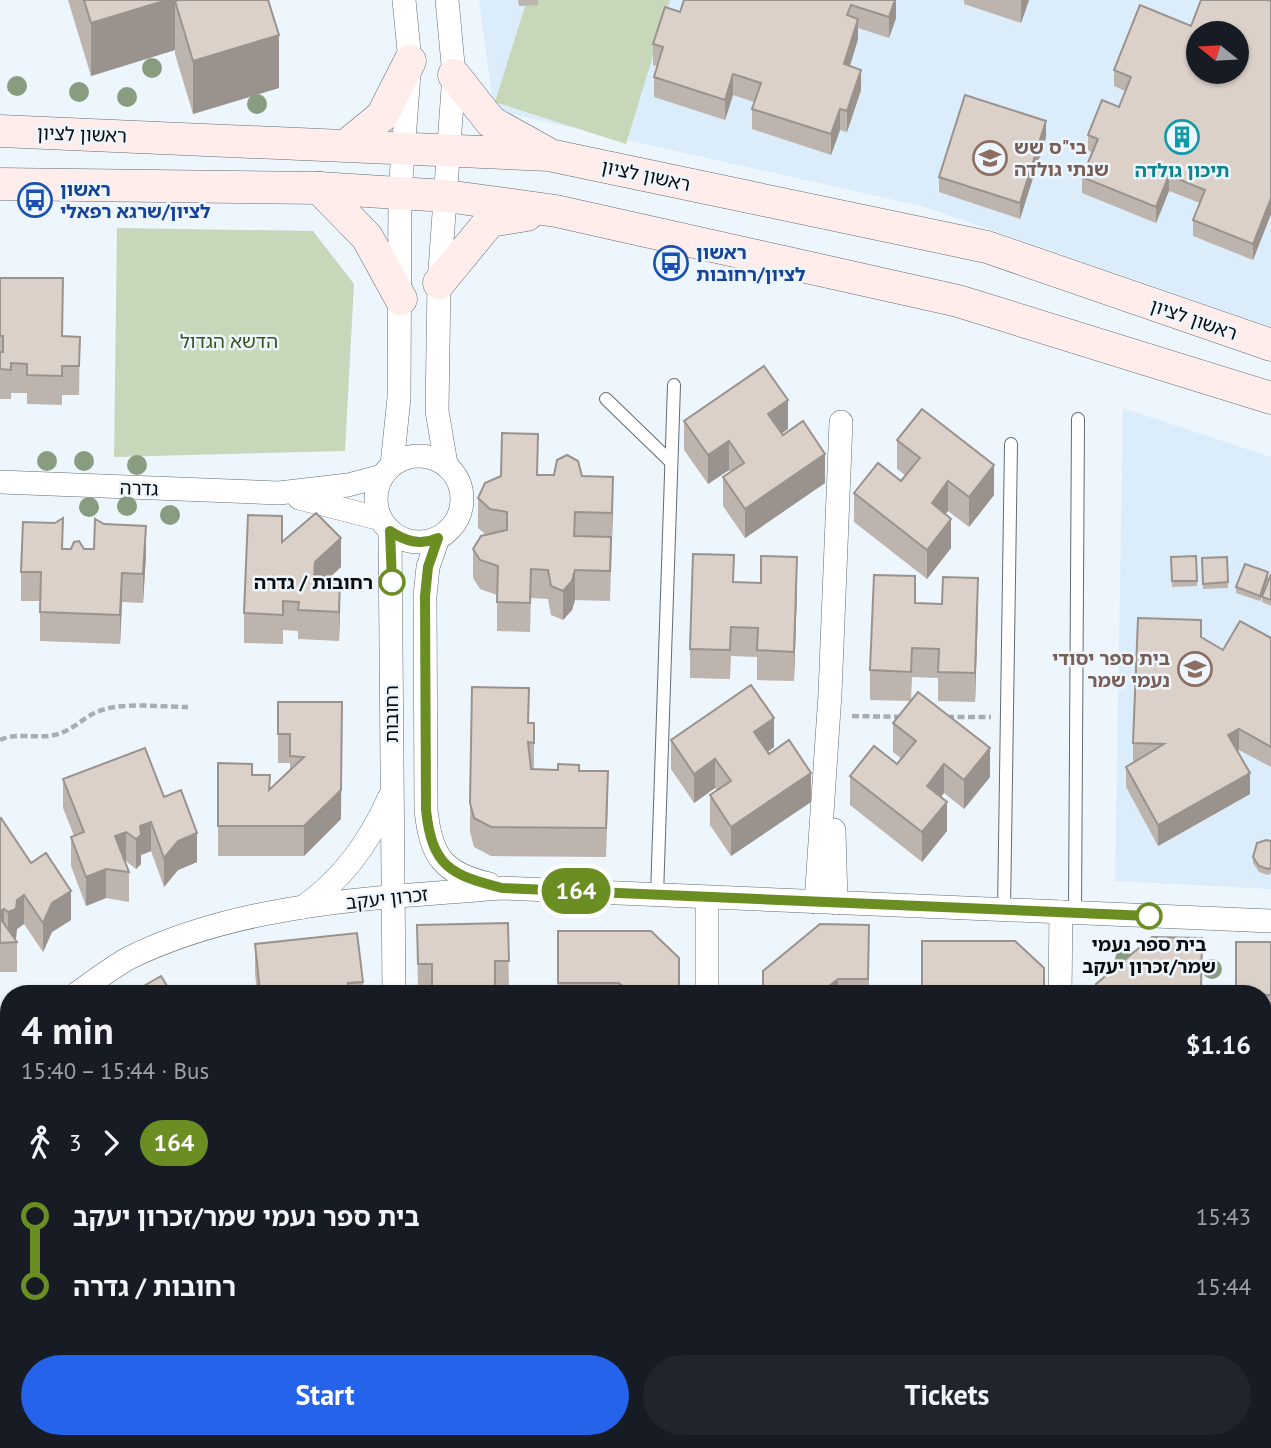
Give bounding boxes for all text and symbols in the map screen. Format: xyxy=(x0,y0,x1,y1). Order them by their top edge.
north arrow xyxy=(1186,21,1250,84)
map controls xyxy=(1186,21,1249,84)
building icon: תיכון גולדה xyxy=(1163,118,1201,156)
street label: ראשון לציון xyxy=(37,120,127,148)
place label: בי"ס שש שנתי גולדה xyxy=(1014,135,1109,181)
school or university icon: בי"ס שש שנתי גולדה xyxy=(971,139,1009,177)
street label: ראשון לציון xyxy=(599,154,693,196)
place label: תיכון גולדה xyxy=(1134,158,1230,182)
place label: ראשון לציון/שרגא רפאלי xyxy=(60,177,211,223)
bus stop icon: ראשון לציון/שרגא רפאלי xyxy=(16,181,54,219)
place label: ראשון לציון/רחובות xyxy=(696,240,806,286)
bus stop icon: ראשון לציון/רחובות xyxy=(652,244,690,282)
street label: ראשון לציון xyxy=(1147,293,1241,345)
park label: הדשא הגדול xyxy=(180,329,278,353)
street label: גדרה xyxy=(119,475,159,501)
marker: רחובות / גדרה xyxy=(379,569,405,595)
place label: רחובות / גדרה xyxy=(254,570,373,594)
place label: בית ספר יסודי נעמי שמר xyxy=(1052,646,1170,692)
school or university icon: בית ספר יסודי נעמי שמר xyxy=(1176,650,1214,688)
street label: רחובות xyxy=(379,685,403,743)
line badge: 164 xyxy=(536,868,616,914)
text: 164 xyxy=(556,875,596,906)
street label: זכרון יעקב xyxy=(345,882,429,914)
marker: בית ספר נעמי שמר/זכרון יעקב xyxy=(1136,903,1162,929)
place label: בית ספר נעמי שמר/זכרון יעקב xyxy=(1082,932,1216,978)
text: 4 min xyxy=(21,1005,114,1054)
text: $1.16 xyxy=(1186,1028,1251,1061)
text: 15:40 – 15:44 · Bus xyxy=(21,1056,209,1085)
icon: walk xyxy=(21,1124,59,1162)
icon: forward xyxy=(92,1124,130,1162)
text: 164 xyxy=(154,1127,194,1158)
text: 3 xyxy=(69,1128,82,1157)
text: בית ספר נעמי שמר/זכרון יעקב xyxy=(73,1200,420,1233)
text: 15:43 xyxy=(1196,1202,1251,1231)
text: רחובות / גדרה xyxy=(73,1270,236,1303)
text: 15:44 xyxy=(1196,1272,1251,1301)
button: Start xyxy=(21,1355,629,1435)
button: Tickets xyxy=(643,1355,1251,1435)

